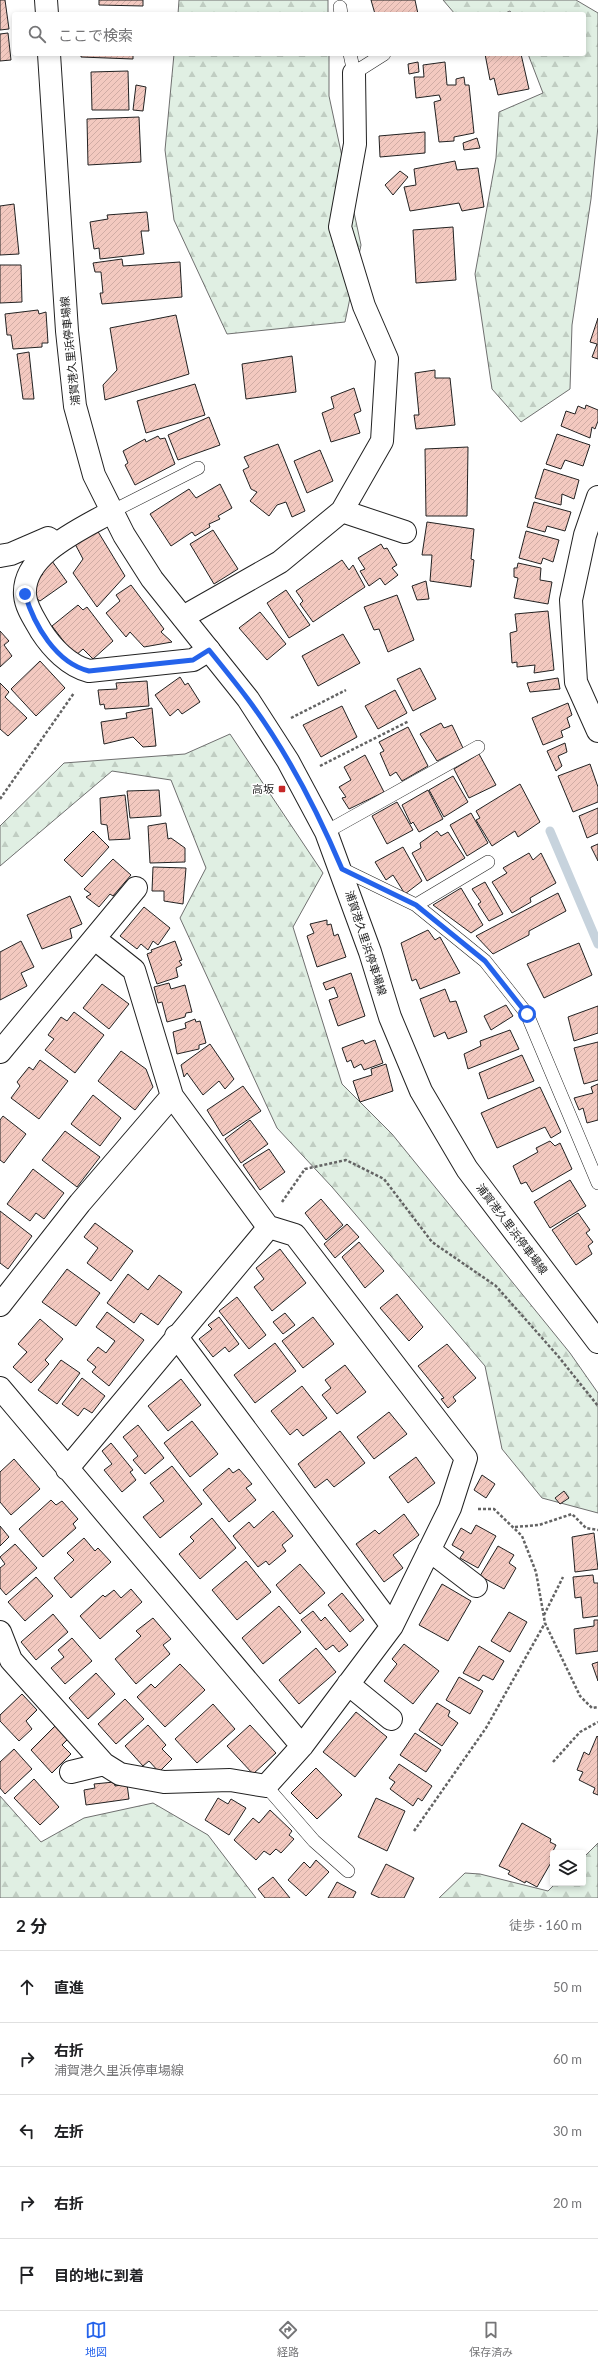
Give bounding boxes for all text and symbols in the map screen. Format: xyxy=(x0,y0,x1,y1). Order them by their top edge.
search box xyxy=(12,12,586,56)
icon: search xyxy=(26,23,48,45)
text: ここで検索 xyxy=(58,26,133,44)
street label: 浦賀港久里浜停車場線 xyxy=(57,296,82,406)
route end xyxy=(16,585,34,603)
place label: 高坂 xyxy=(252,782,274,795)
marker: 高坂 xyxy=(277,784,287,794)
street label: 浦賀港久里浜停車場線 xyxy=(343,889,390,997)
route start xyxy=(518,1005,536,1023)
street label: 浦賀港久里浜停車場線 xyxy=(474,1181,551,1277)
map controls xyxy=(550,1850,586,1886)
button: layers xyxy=(550,1850,586,1886)
text: 2 分 xyxy=(16,1915,47,1936)
text: 徒歩 · 160 m xyxy=(509,1917,582,1933)
icon: ahead xyxy=(16,1976,38,1998)
text: 直進 xyxy=(54,1978,84,1996)
text: 50 m xyxy=(553,1979,582,1995)
text: 右折 xyxy=(54,2041,84,2059)
icon: right xyxy=(16,2048,38,2070)
text: 60 m xyxy=(553,2051,582,2067)
text: 浦賀港久里浜停車場線 xyxy=(54,2062,184,2078)
icon: left xyxy=(16,2120,38,2142)
text: 左折 xyxy=(54,2122,84,2140)
text: 30 m xyxy=(553,2123,582,2139)
icon: right xyxy=(16,2192,38,2214)
text: 右折 xyxy=(54,2194,84,2212)
text: 20 m xyxy=(553,2195,582,2211)
icon: arrive xyxy=(16,2264,38,2286)
text: 目的地に到着 xyxy=(54,2266,144,2284)
tab: 地図 xyxy=(85,2319,107,2359)
tab: 経路 xyxy=(277,2319,299,2359)
tab: 保存済み xyxy=(469,2319,513,2359)

